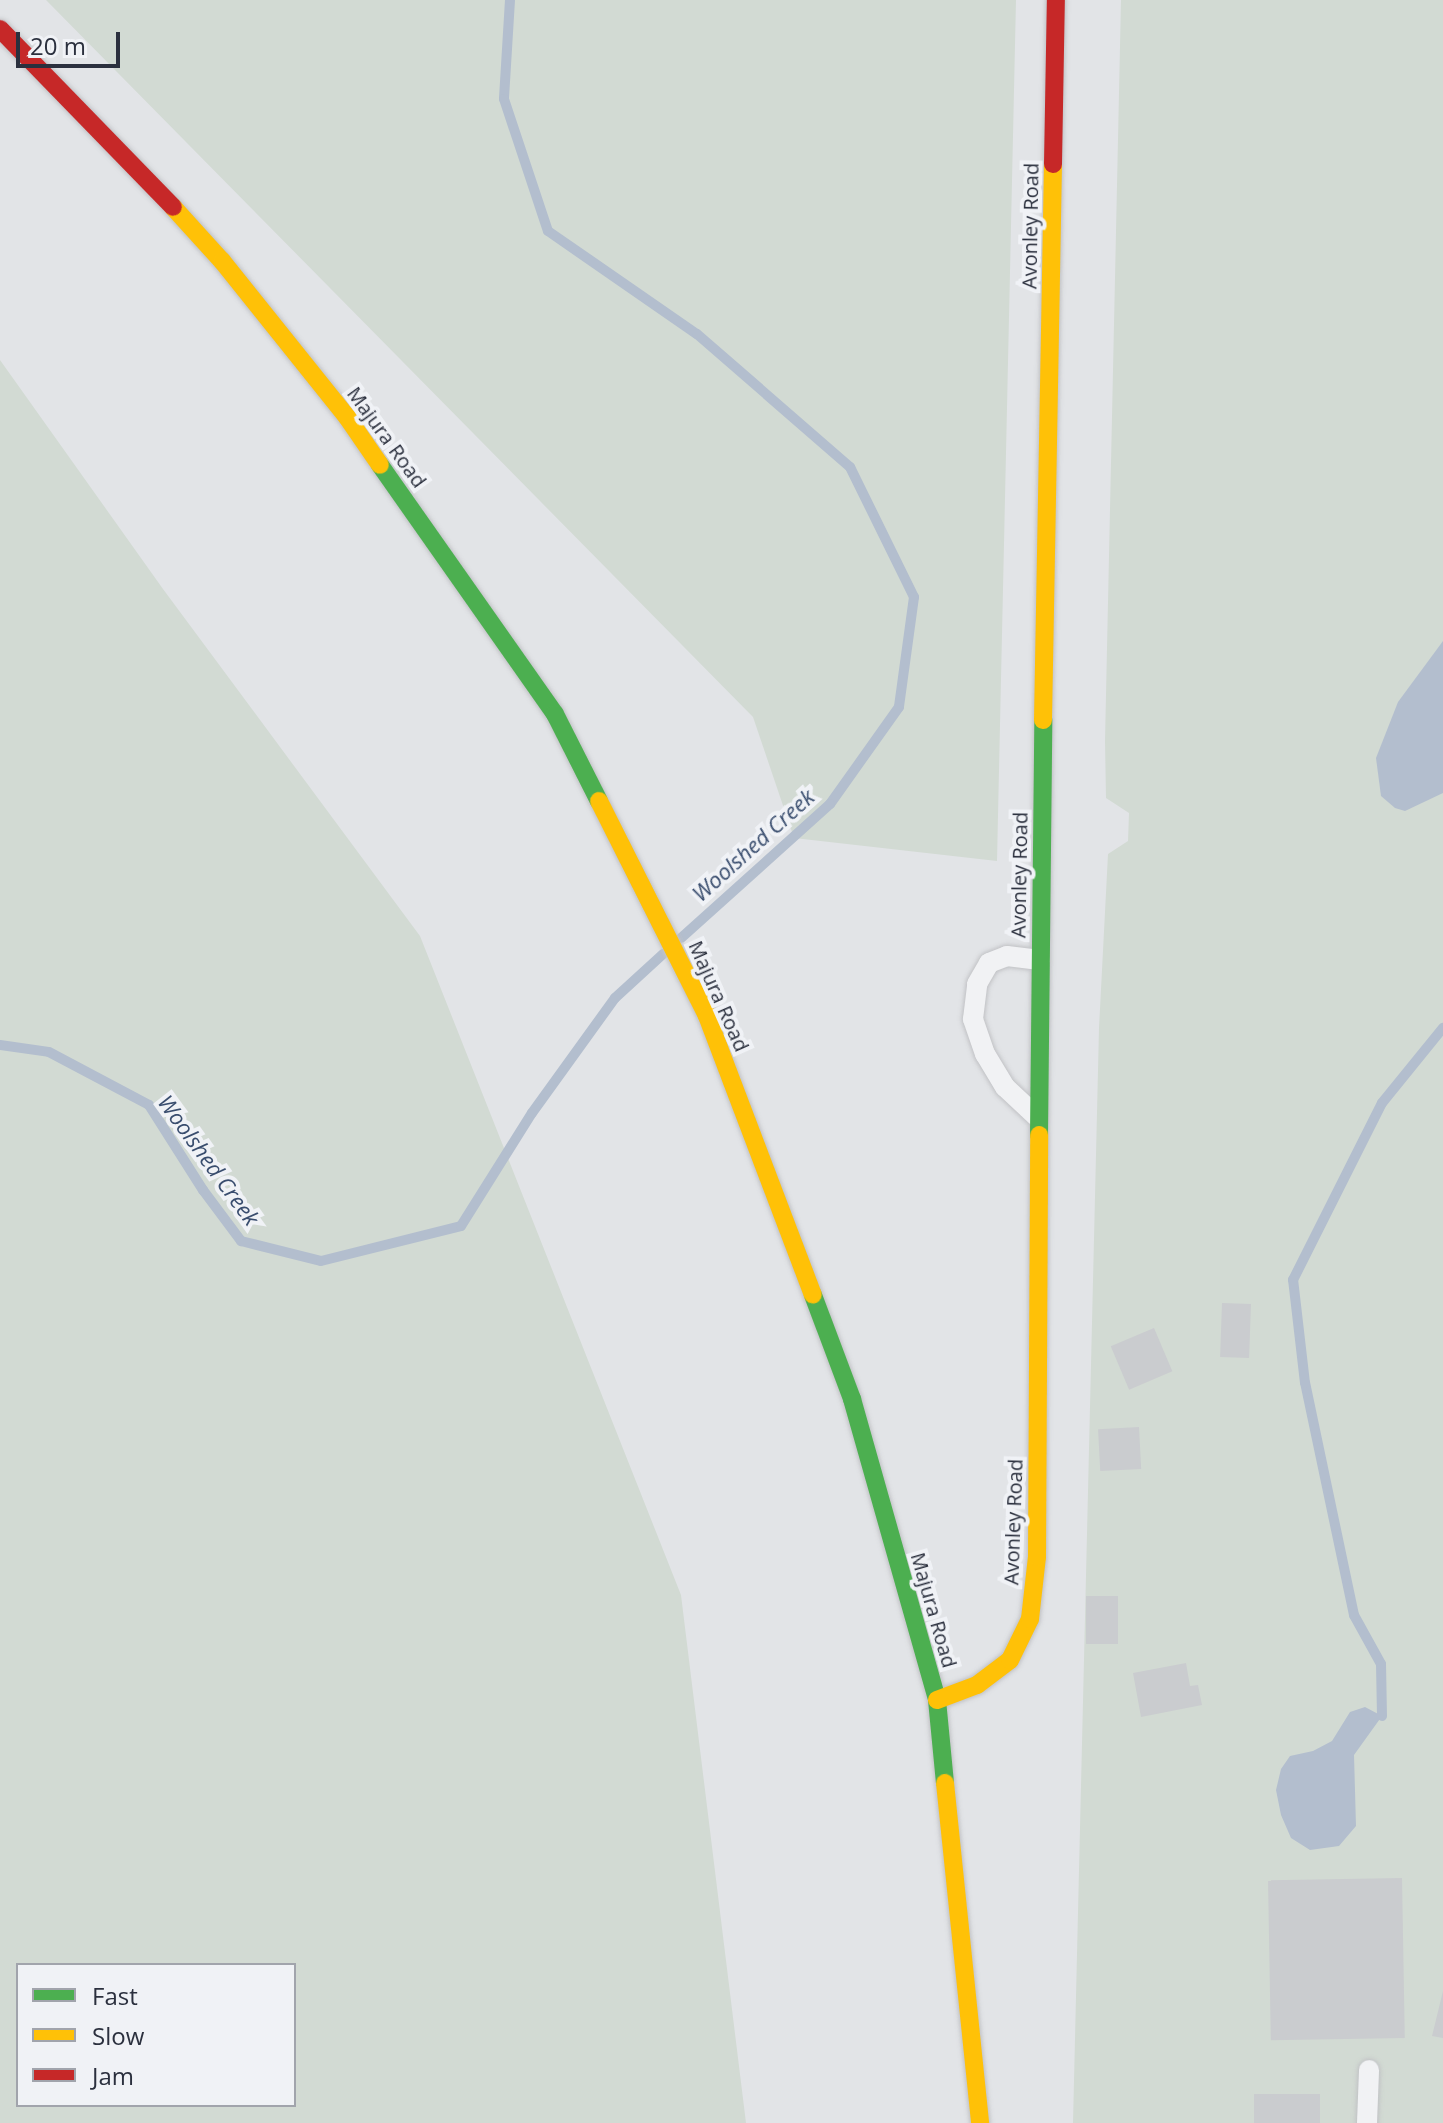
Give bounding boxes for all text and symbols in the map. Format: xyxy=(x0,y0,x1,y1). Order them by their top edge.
scale bar xyxy=(20,16,124,66)
text: 20 m xyxy=(30,29,86,62)
street label: Avonley Road xyxy=(1017,163,1043,289)
street label: Majura Road xyxy=(342,382,432,492)
water label: Woolshed Creek xyxy=(687,783,819,907)
street label: Avonley Road xyxy=(1006,812,1032,938)
street label: Majura Road xyxy=(684,937,754,1055)
water label: Woolshed Creek xyxy=(153,1090,265,1230)
street label: Avonley Road xyxy=(999,1459,1027,1585)
street label: Majura Road xyxy=(906,1550,962,1670)
legend xyxy=(16,1963,296,2107)
text: Fast xyxy=(92,1979,138,2012)
text: Slow xyxy=(92,2019,144,2052)
text: Jam xyxy=(92,2059,134,2092)

